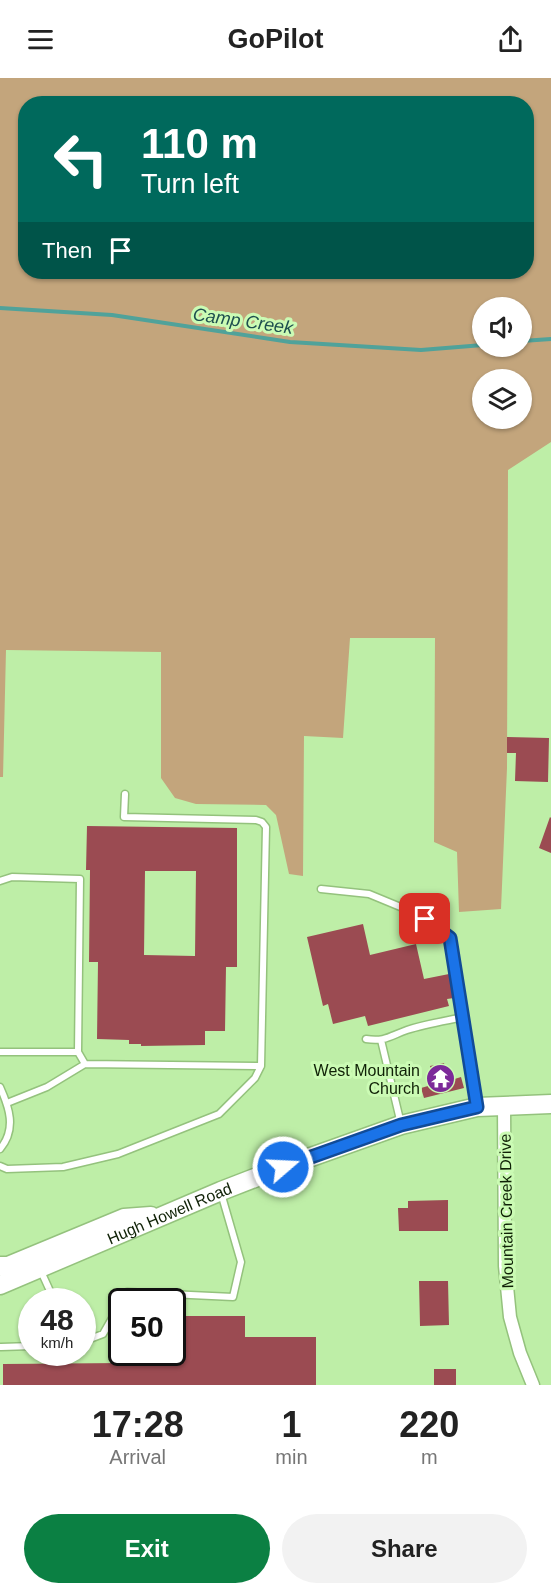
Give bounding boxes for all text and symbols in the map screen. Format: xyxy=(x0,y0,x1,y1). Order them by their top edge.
icon: menu xyxy=(24,23,57,56)
icon: share xyxy=(494,23,527,56)
text: GoPilot xyxy=(228,24,324,54)
icon: left xyxy=(42,120,120,198)
text: 110 m xyxy=(141,120,258,167)
text: Turn left xyxy=(141,169,239,199)
icon: arrive xyxy=(104,234,137,267)
text: Then xyxy=(42,238,92,263)
map controls xyxy=(472,297,532,429)
button: sound xyxy=(472,297,532,357)
water label: Camp Creek xyxy=(192,304,295,338)
button: layers xyxy=(472,369,532,429)
pin xyxy=(399,893,450,944)
icon: arrive xyxy=(408,902,441,935)
place label: West Mountain Church xyxy=(314,1062,420,1097)
temple icon: West Mountain Church xyxy=(425,1063,457,1095)
street label: Mountain Creek Drive xyxy=(497,1133,516,1288)
position arrow xyxy=(251,1135,315,1199)
street label: Hugh Howell Road xyxy=(105,1180,234,1247)
speed limit sign: 50 xyxy=(108,1288,186,1366)
text: 48 xyxy=(40,1303,74,1336)
text: km/h xyxy=(41,1334,73,1351)
text: 17:28 xyxy=(92,1404,184,1445)
text: 1 xyxy=(281,1404,301,1445)
text: 220 xyxy=(399,1404,459,1445)
text: Arrival xyxy=(109,1446,166,1468)
text: min xyxy=(275,1446,308,1468)
text: m xyxy=(421,1446,438,1468)
button: Exit xyxy=(24,1514,270,1583)
button: Share xyxy=(282,1514,527,1583)

